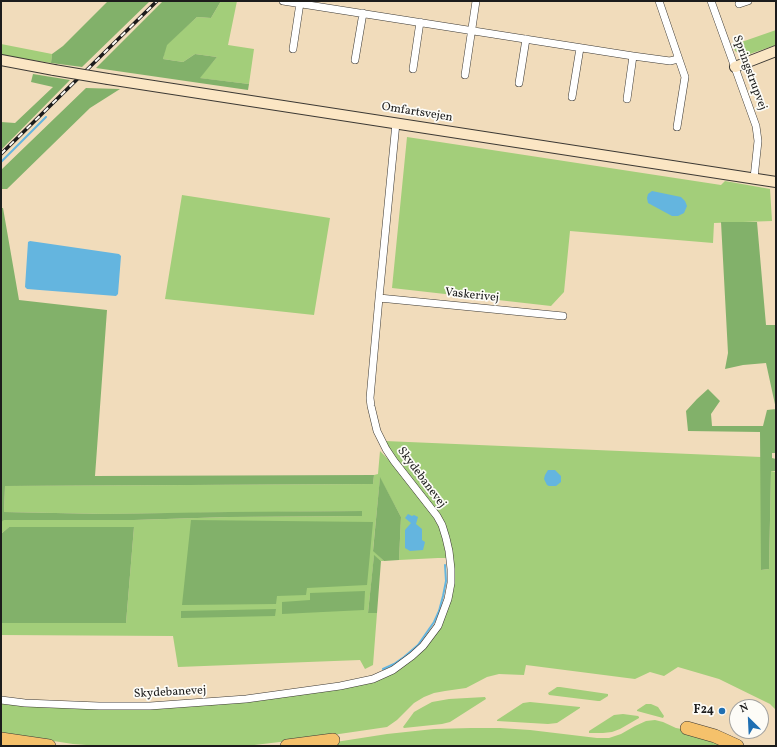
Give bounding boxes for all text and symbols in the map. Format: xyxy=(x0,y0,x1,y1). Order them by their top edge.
street label: Springstrupvej xyxy=(729,34,769,112)
street label: Omfartsvejen xyxy=(380,100,454,126)
street label: Vaskerivej xyxy=(444,286,500,306)
street label: Skydebanevej xyxy=(393,445,449,511)
street label: Skydebanevej xyxy=(133,684,207,702)
north arrow xyxy=(729,699,769,739)
text: N xyxy=(738,700,751,717)
place label: F24 xyxy=(694,704,714,718)
marker: F24 xyxy=(717,706,727,716)

